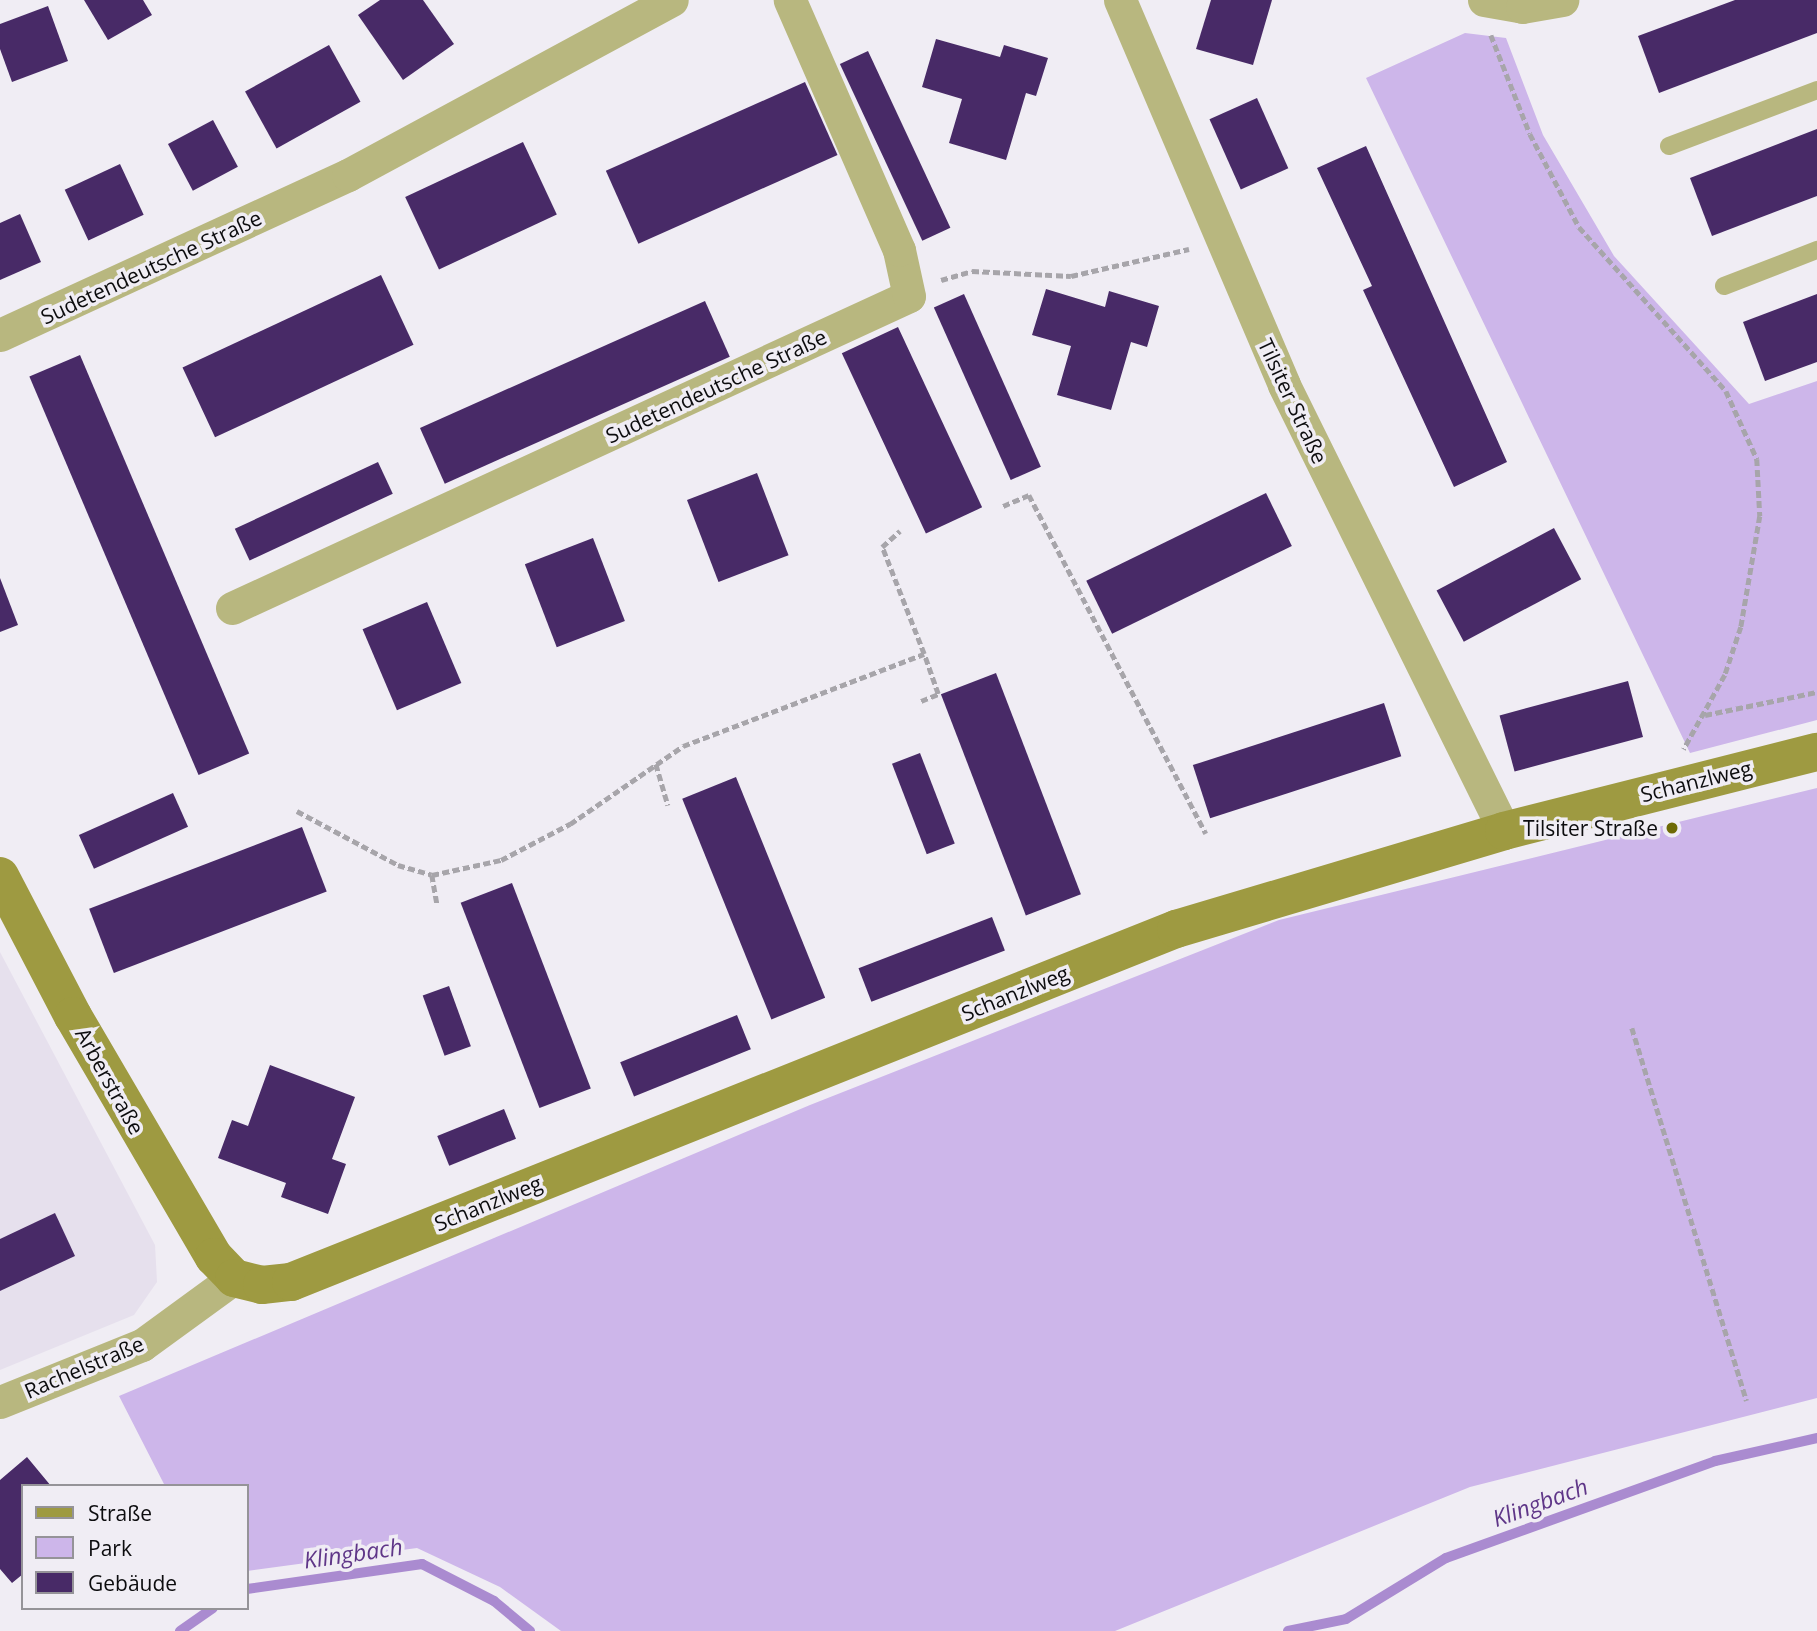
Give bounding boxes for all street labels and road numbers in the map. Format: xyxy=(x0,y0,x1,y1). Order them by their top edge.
street label: Sudetendeutsche Straße xyxy=(37,205,265,329)
street label: Sudetendeutsche Straße xyxy=(602,324,830,448)
street label: Tilsiter Straße xyxy=(1253,335,1333,467)
street label: Schanzlweg xyxy=(1638,755,1754,807)
street label: Schanzlweg xyxy=(958,960,1072,1026)
street label: Arberstraße xyxy=(70,1023,150,1139)
street label: Schanzlweg xyxy=(431,1170,545,1236)
street label: Rachelstraße xyxy=(20,1331,148,1403)

